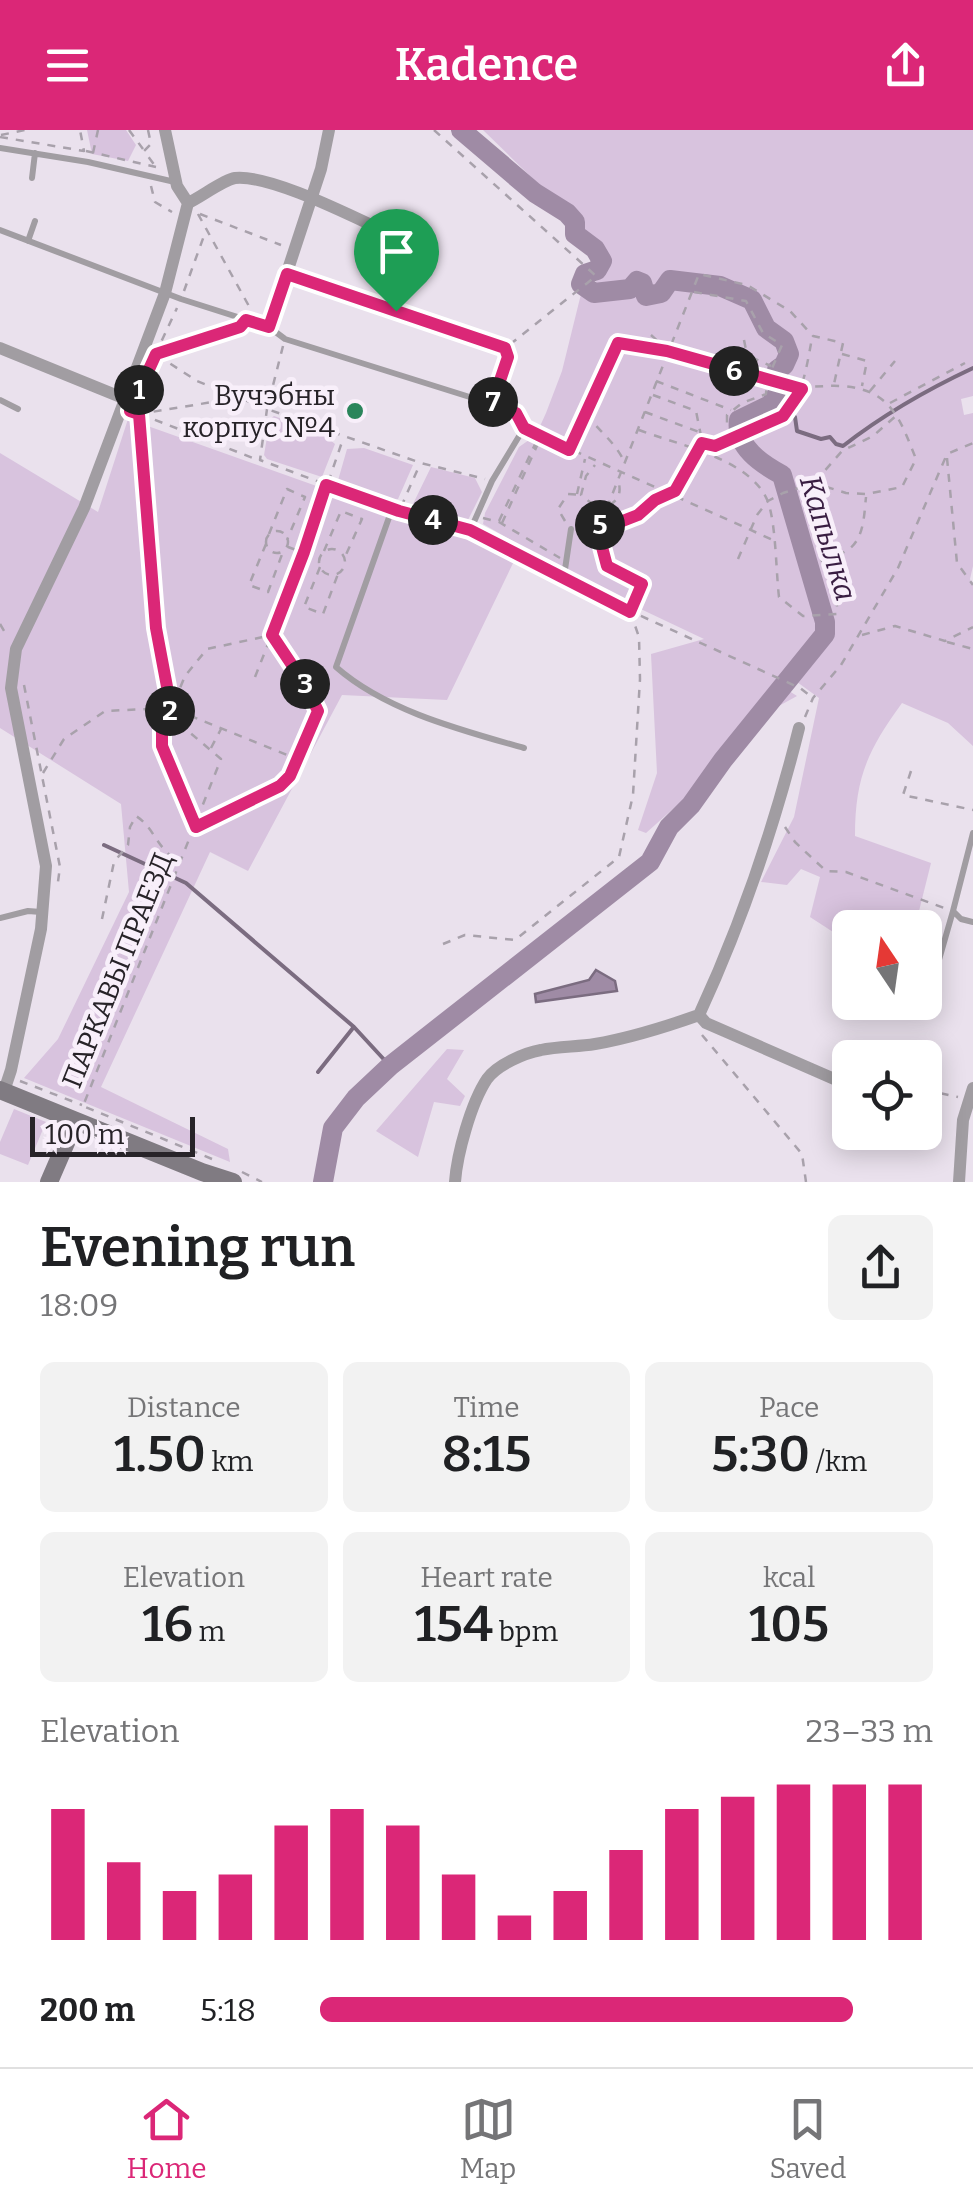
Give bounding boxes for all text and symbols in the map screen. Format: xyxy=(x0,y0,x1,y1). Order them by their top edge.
icon: menu xyxy=(40,38,95,93)
text: Kadence xyxy=(395,38,578,92)
icon: share xyxy=(878,38,933,93)
pin xyxy=(354,209,439,312)
icon: arrive xyxy=(369,224,424,279)
pin: 6 xyxy=(709,346,759,396)
text: 6 xyxy=(726,354,742,387)
pin: 1 xyxy=(114,365,164,415)
text: 1 xyxy=(133,373,145,406)
pin: 7 xyxy=(468,377,518,427)
place label: Вучэбны корпус №4 xyxy=(183,379,335,444)
text: 7 xyxy=(485,385,501,418)
marker: Вучэбны корпус №4 xyxy=(344,400,366,422)
water label: Капылка xyxy=(792,471,864,605)
pin: 4 xyxy=(408,495,458,545)
pin: 5 xyxy=(575,500,625,550)
text: 4 xyxy=(424,503,442,536)
text: 5 xyxy=(592,508,608,541)
pin: 3 xyxy=(280,659,330,709)
text: 3 xyxy=(297,667,313,700)
pin: 2 xyxy=(145,686,195,736)
text: 2 xyxy=(162,694,178,727)
street label: ПАРКАВЫ ПРАЕЗД xyxy=(55,848,180,1093)
north arrow xyxy=(832,910,942,1020)
map controls xyxy=(832,910,942,1150)
button: locate xyxy=(832,1040,942,1150)
scale bar xyxy=(30,1112,195,1156)
text: 100 m xyxy=(45,1118,125,1151)
text: Evening run xyxy=(40,1215,355,1281)
button: share xyxy=(828,1215,933,1320)
text: 18:09 xyxy=(40,1286,118,1324)
text: Distance xyxy=(127,1391,241,1424)
text: Time xyxy=(453,1391,520,1424)
text: Pace xyxy=(759,1391,819,1424)
text: 1.50 xyxy=(114,1424,206,1484)
text: 8:15 xyxy=(442,1424,531,1484)
text: 5:30 xyxy=(711,1424,810,1484)
text: km xyxy=(206,1445,254,1478)
text: /km xyxy=(810,1445,867,1478)
text: Elevation xyxy=(123,1561,245,1594)
text: Heart rate xyxy=(420,1561,553,1594)
text: kcal xyxy=(763,1561,815,1594)
text: 16 xyxy=(142,1594,193,1654)
text: 154 xyxy=(415,1594,493,1654)
text: 105 xyxy=(749,1594,829,1654)
text: m xyxy=(193,1615,225,1648)
text: bpm xyxy=(493,1615,558,1648)
text: Elevation xyxy=(40,1712,180,1750)
text: 23–33 m xyxy=(805,1712,933,1750)
text: 200 m xyxy=(40,1991,135,2029)
text: 5:18 xyxy=(200,1991,256,2029)
tab: Home xyxy=(127,2092,207,2185)
tab: Map xyxy=(460,2092,516,2185)
tab: Saved xyxy=(769,2092,846,2185)

